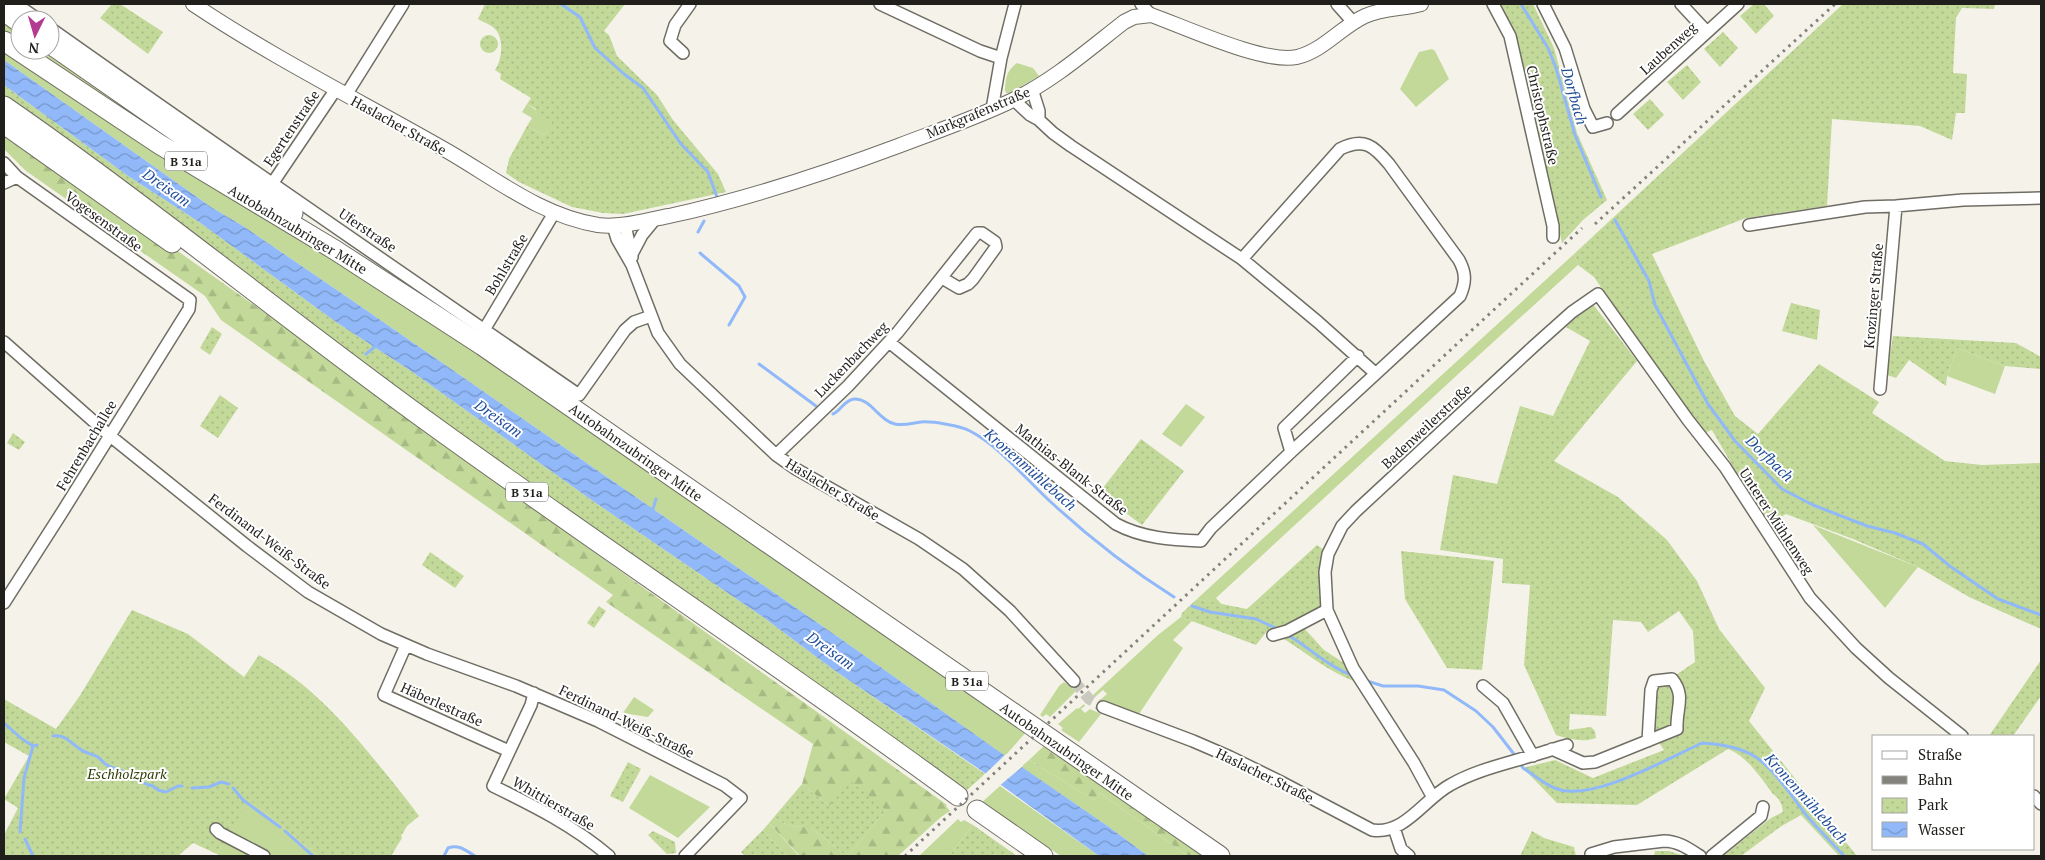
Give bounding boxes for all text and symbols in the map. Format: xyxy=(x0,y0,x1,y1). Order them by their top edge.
north arrow xyxy=(10,10,60,60)
street label: Laubenweg xyxy=(1636,17,1701,79)
text: N xyxy=(27,38,40,58)
street label: Christophstraße xyxy=(1522,63,1564,167)
water label: Dorfbach xyxy=(1557,64,1593,127)
street label: Markgrafenstraße xyxy=(923,82,1033,142)
street label: Egertenstraße xyxy=(258,86,324,170)
street label: Haslacher Straße xyxy=(348,91,450,159)
road number: B 31a xyxy=(165,152,207,170)
water label: Dreisam xyxy=(138,163,195,211)
street label: Autobahnzubringer Mitte xyxy=(225,180,371,278)
street label: Vogesenstraße xyxy=(61,186,147,256)
street label: Uferstraße xyxy=(335,204,401,256)
street label: Bohlstraße xyxy=(480,230,532,298)
street label: Krozinger Straße xyxy=(1859,243,1887,349)
street label: Luckenbachweg xyxy=(810,317,892,401)
street label: Badenweilerstraße xyxy=(1377,379,1475,473)
water label: Dreisam xyxy=(470,394,527,442)
street label: Fehrenbachallee xyxy=(51,396,121,494)
street label: Autobahnzubringer Mitte xyxy=(565,399,707,505)
street label: Mathias-Blank-Straße xyxy=(1012,419,1132,519)
water label: Kronenmühlebach xyxy=(980,423,1081,515)
water label: Dorfbach xyxy=(1741,430,1798,486)
street label: Haslacher Straße xyxy=(783,453,883,525)
street label: Unterer Mühlenweg xyxy=(1735,464,1819,579)
road number: B 31a xyxy=(506,482,548,502)
street label: Ferdinand-Weiß-Straße xyxy=(205,489,335,593)
water label: Dreisam xyxy=(802,626,859,674)
road number: B 31a xyxy=(946,671,988,690)
street label: Häberlestraße xyxy=(398,677,486,731)
street label: Ferdinand-Weiß-Straße xyxy=(556,680,698,762)
street label: Autobahnzubringer Mitte xyxy=(996,698,1138,804)
legend xyxy=(1872,735,2035,850)
street label: Haslacher Straße xyxy=(1213,743,1317,807)
text: Straße xyxy=(1918,744,1962,764)
water label: Kronenmühlebach xyxy=(1760,748,1853,848)
park label: Eschholzpark xyxy=(86,764,167,783)
text: Bahn xyxy=(1918,769,1953,789)
street label: Whittierstraße xyxy=(509,772,599,834)
text: Park xyxy=(1918,794,1948,814)
text: Wasser xyxy=(1918,819,1965,839)

